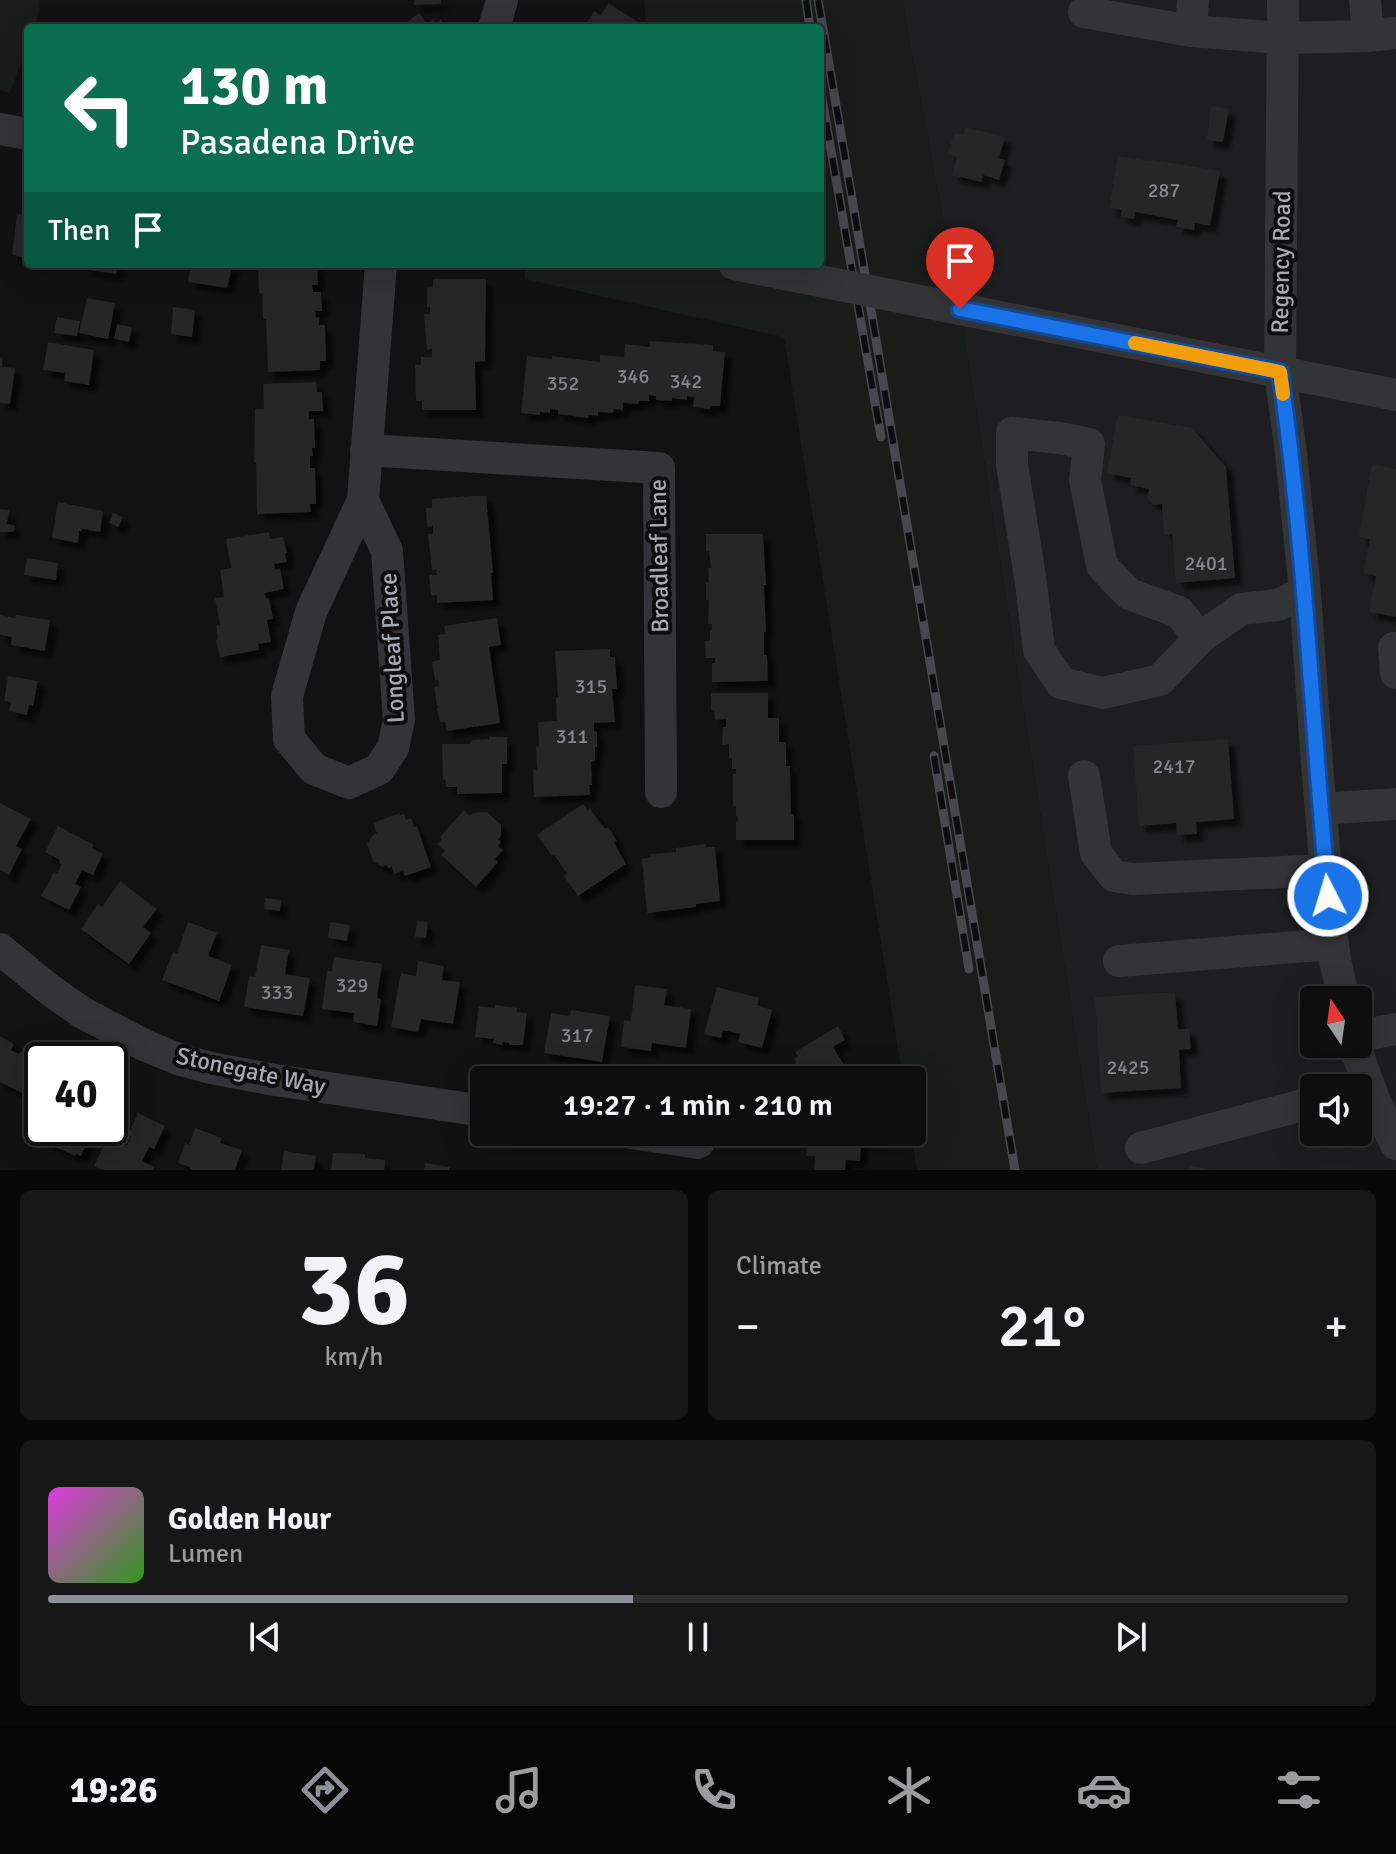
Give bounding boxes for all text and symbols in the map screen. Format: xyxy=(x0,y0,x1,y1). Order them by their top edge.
text: 130 m xyxy=(180,51,328,120)
icon: left xyxy=(48,56,152,160)
text: Pasadena Drive xyxy=(180,120,415,165)
house number: 287 xyxy=(1148,178,1180,203)
street label: Regency Road xyxy=(1265,190,1297,334)
icon: arrive xyxy=(126,208,170,252)
text: Then xyxy=(48,212,110,249)
pin xyxy=(926,227,994,309)
icon: arrive xyxy=(938,239,982,283)
house number: 346 xyxy=(617,364,649,389)
house number: 342 xyxy=(670,369,702,394)
house number: 352 xyxy=(547,371,579,396)
street label: Broadleaf Lane xyxy=(643,479,675,633)
house number: 2401 xyxy=(1184,551,1228,576)
street label: Longleaf Place xyxy=(373,572,411,724)
house number: 315 xyxy=(575,674,607,699)
house number: 311 xyxy=(556,724,588,749)
house number: 2417 xyxy=(1152,754,1196,779)
position arrow xyxy=(1286,854,1370,938)
house number: 329 xyxy=(336,973,368,998)
house number: 333 xyxy=(261,980,293,1005)
north arrow xyxy=(1300,986,1372,1058)
map controls xyxy=(1300,986,1372,1146)
house number: 317 xyxy=(561,1023,593,1048)
street label: Stonegate Way xyxy=(174,1041,328,1101)
speed limit sign: 40 xyxy=(24,1042,128,1146)
house number: 2425 xyxy=(1106,1055,1150,1080)
button: sound xyxy=(1300,1074,1372,1146)
text: 19:27 · 1 min · 210 m xyxy=(563,1087,833,1124)
text: 36 xyxy=(298,1225,410,1353)
text: Climate xyxy=(736,1250,822,1282)
text: 21° xyxy=(998,1290,1086,1364)
text: − xyxy=(736,1300,760,1354)
text: + xyxy=(1324,1300,1348,1354)
text: km/h xyxy=(325,1341,383,1373)
text: Golden Hour xyxy=(168,1501,331,1538)
text: Lumen xyxy=(168,1538,243,1570)
icon: previous xyxy=(243,1615,287,1659)
icon: pause xyxy=(676,1615,720,1659)
icon: next xyxy=(1109,1615,1153,1659)
icon: directions xyxy=(297,1762,353,1818)
icon: music xyxy=(491,1762,547,1818)
icon: phone xyxy=(686,1762,742,1818)
icon: climate xyxy=(881,1762,937,1818)
icon: car xyxy=(1076,1762,1132,1818)
icon: filters xyxy=(1271,1762,1327,1818)
text: 19:26 xyxy=(69,1768,158,1813)

